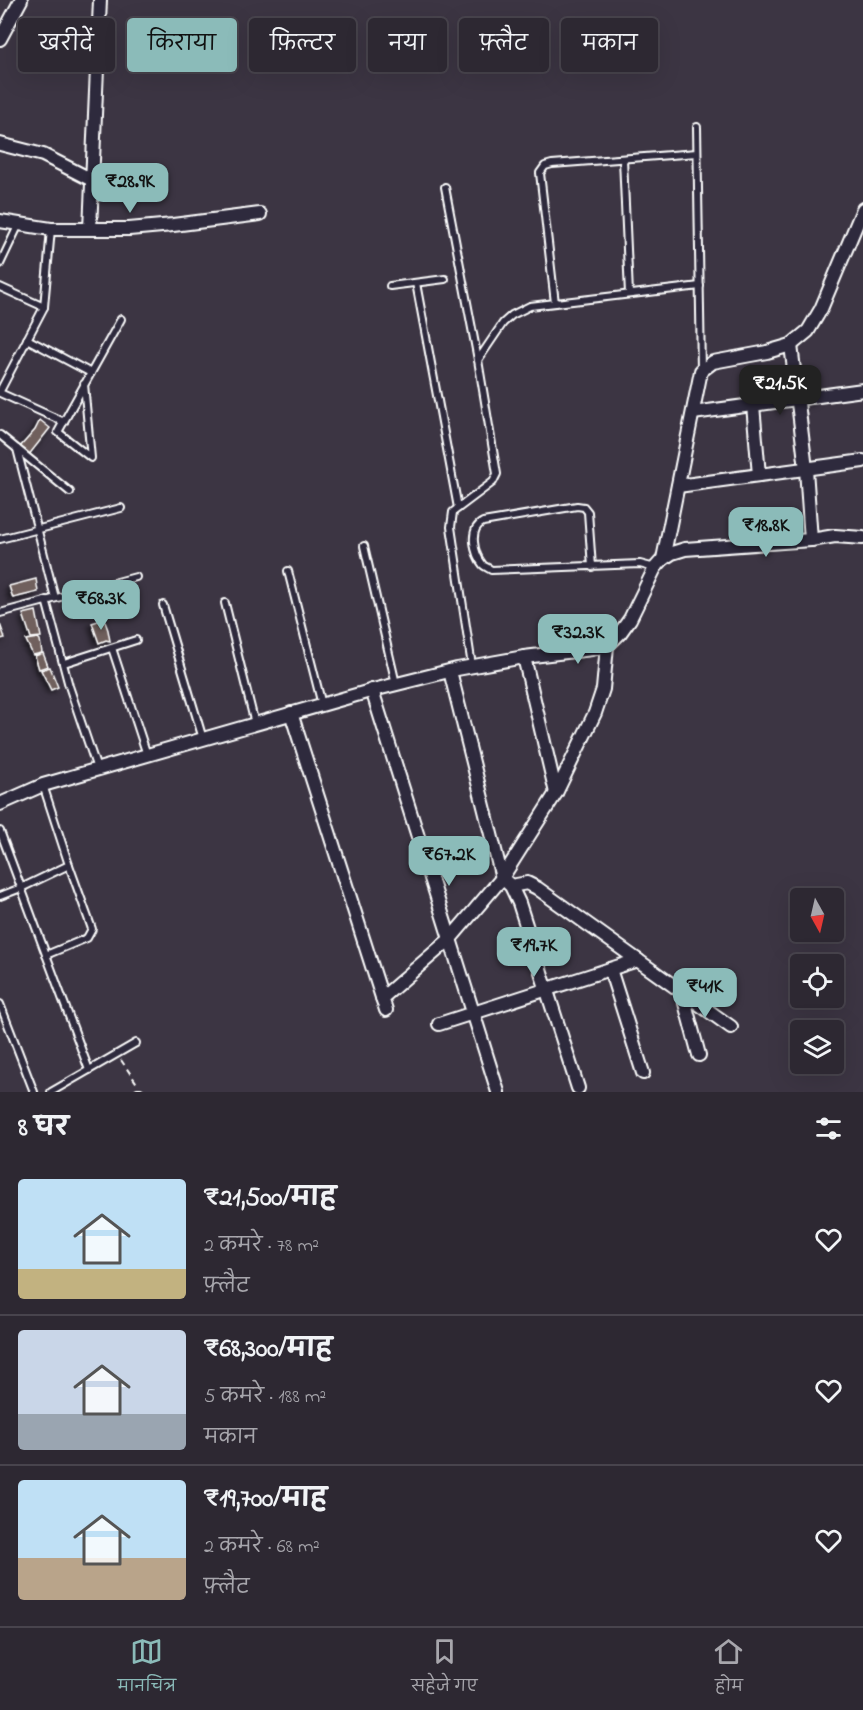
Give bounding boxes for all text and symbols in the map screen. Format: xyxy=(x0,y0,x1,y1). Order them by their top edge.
chip: खरीदें xyxy=(18,18,115,72)
chip: किराया xyxy=(127,18,237,72)
chip: फ़िल्टर xyxy=(249,18,356,72)
chip: नया xyxy=(368,18,447,72)
chip: फ़्लैट xyxy=(459,18,549,72)
chip: मकान xyxy=(561,18,658,72)
pin: ₹28.9K xyxy=(81,163,179,214)
text: ₹28.9K xyxy=(105,168,155,197)
pin: ₹21.5K xyxy=(731,365,829,416)
text: ₹21.5K xyxy=(753,370,807,399)
pin: ₹18.8K xyxy=(717,507,815,558)
text: ₹18.8K xyxy=(742,512,790,541)
pin: ₹68.3K xyxy=(52,580,150,631)
text: ₹68.3K xyxy=(76,585,126,614)
pin: ₹32.3K xyxy=(529,614,627,665)
text: ₹32.3K xyxy=(552,619,604,648)
pin: ₹67.2K xyxy=(400,836,498,887)
text: ₹67.2K xyxy=(423,841,475,870)
north arrow xyxy=(790,888,844,942)
map controls xyxy=(790,888,844,1074)
pin: ₹19.7K xyxy=(485,927,583,978)
text: ₹19.7K xyxy=(511,932,557,961)
button: locate xyxy=(790,954,844,1008)
pin: ₹41K xyxy=(669,968,741,1019)
text: ₹41K xyxy=(687,973,723,1002)
button: layers xyxy=(790,1020,844,1074)
text: 8 घर xyxy=(18,1110,69,1148)
icon: filters xyxy=(812,1112,845,1145)
text: ₹21,500/माह xyxy=(204,1180,336,1218)
icon: home xyxy=(66,1203,138,1275)
icon: heart xyxy=(812,1223,845,1256)
text: 2 कमरे · 78 m² xyxy=(204,1232,319,1261)
text: फ़्लैट xyxy=(204,1273,250,1302)
text: ₹68,300/माह xyxy=(204,1331,332,1369)
icon: home xyxy=(66,1354,138,1426)
icon: heart xyxy=(812,1374,845,1407)
text: 5 कमरे · 188 m² xyxy=(204,1383,326,1412)
text: मकान xyxy=(204,1424,257,1453)
text: ₹19,700/माह xyxy=(204,1481,327,1519)
icon: home xyxy=(66,1504,138,1576)
icon: heart xyxy=(812,1524,845,1557)
text: 2 कमरे · 68 m² xyxy=(204,1533,320,1562)
text: फ़्लैट xyxy=(204,1574,250,1603)
tab: मानचित्र xyxy=(117,1635,176,1703)
tab: सहेजे गए xyxy=(411,1635,478,1703)
tab: होम xyxy=(712,1635,745,1703)

